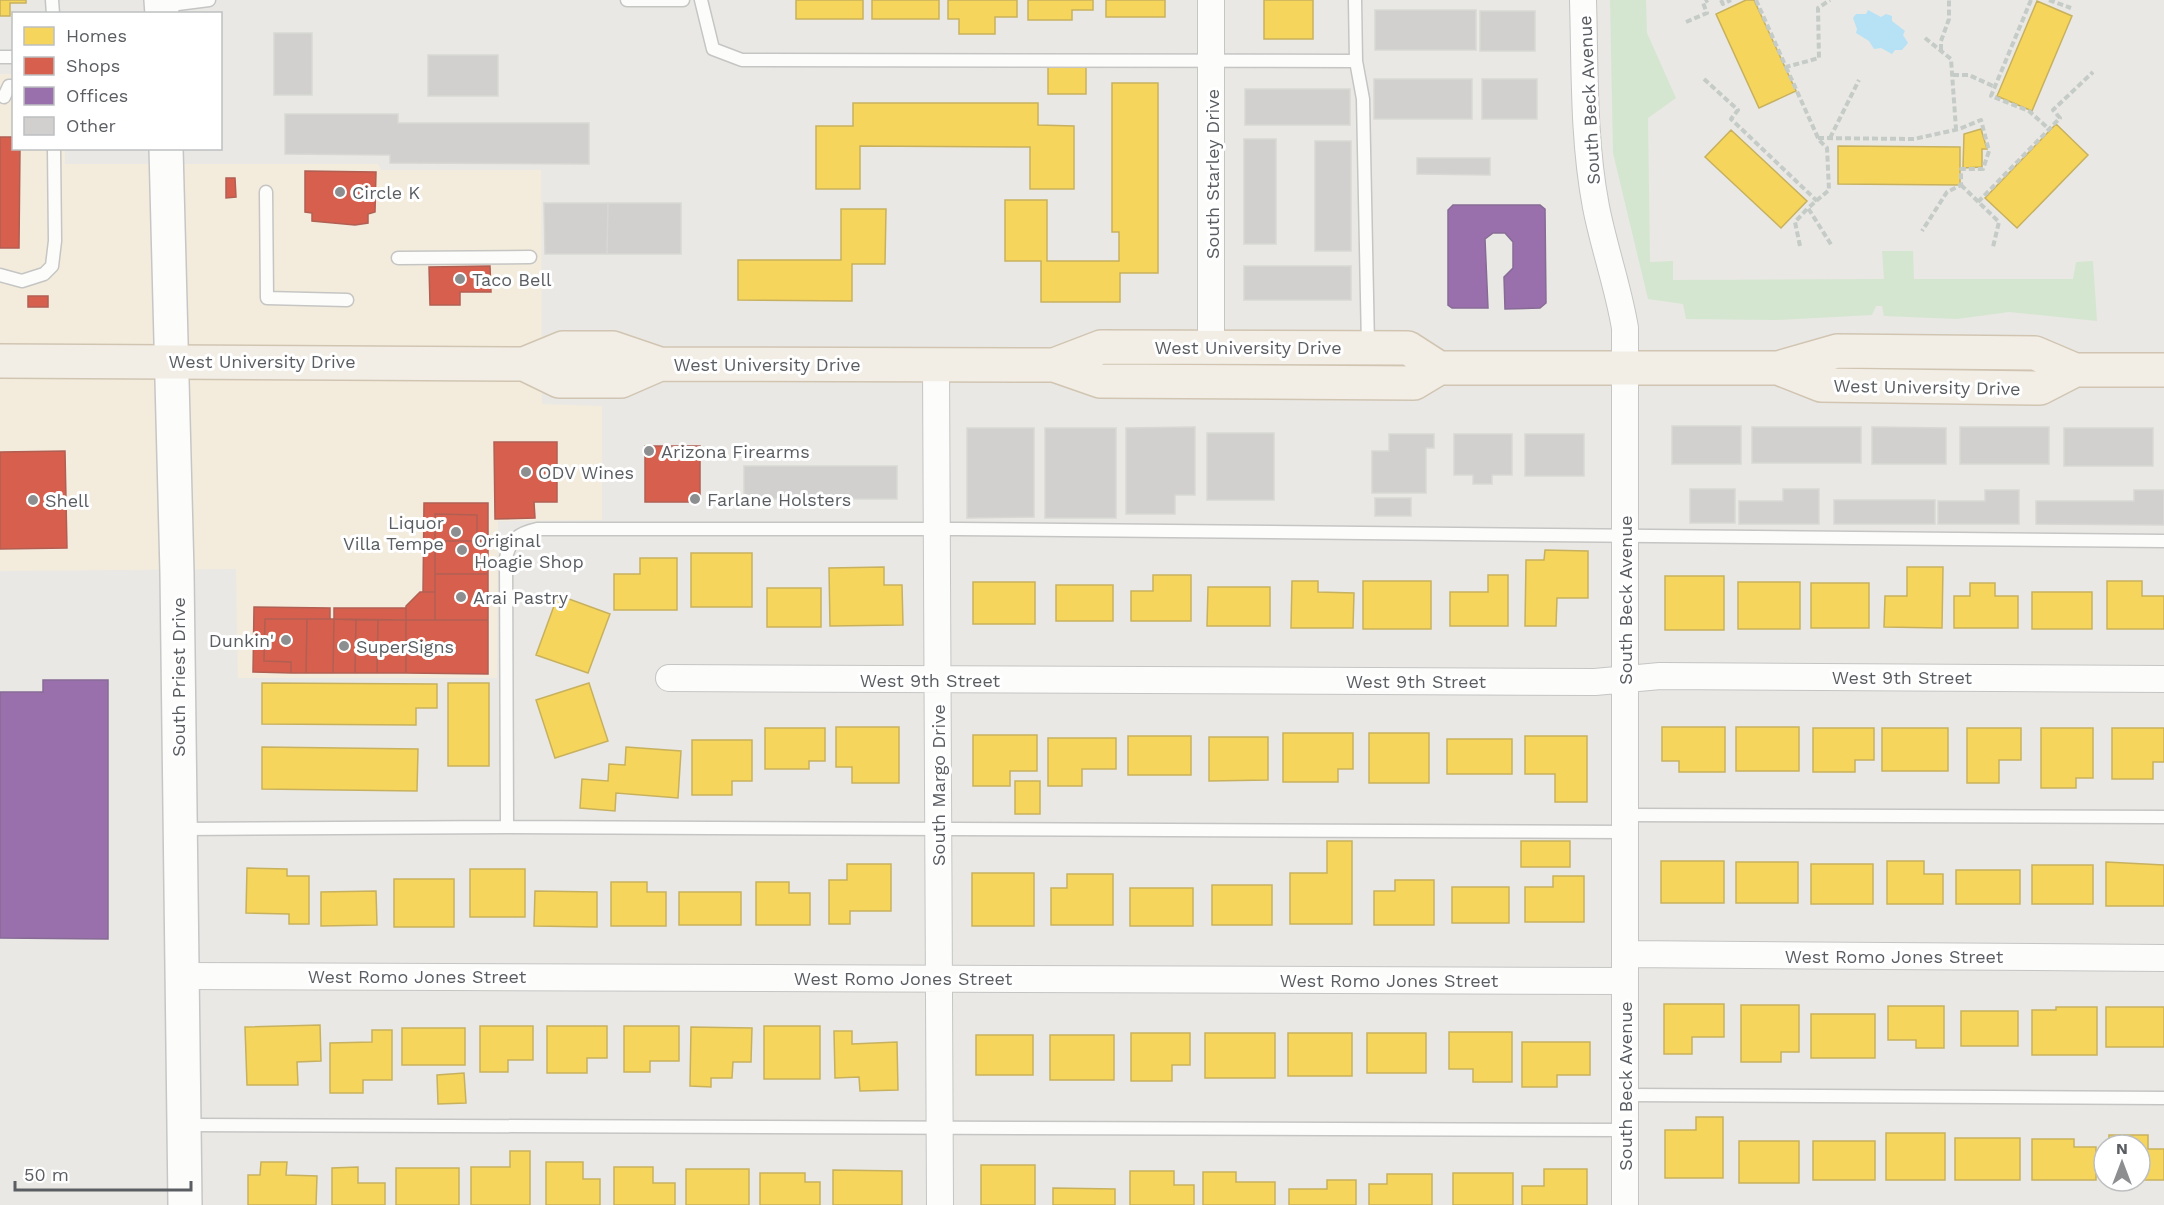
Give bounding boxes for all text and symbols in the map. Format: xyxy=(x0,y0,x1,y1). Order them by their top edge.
legend xyxy=(12,12,222,150)
street label: South Beck Avenue xyxy=(1574,15,1604,185)
text: Homes xyxy=(66,25,127,46)
text: Shops xyxy=(66,55,120,76)
text: Offices xyxy=(66,85,128,106)
street label: South Starley Drive xyxy=(1202,89,1223,259)
text: Other xyxy=(66,115,116,136)
place label: Circle K xyxy=(352,182,420,203)
marker: Circle K xyxy=(333,185,347,199)
place label: Taco Bell xyxy=(472,269,552,290)
marker: Taco Bell xyxy=(453,272,467,286)
street label: West University Drive xyxy=(1154,337,1342,358)
street label: West University Drive xyxy=(168,351,356,372)
street label: West University Drive xyxy=(673,354,861,375)
street label: West University Drive xyxy=(1833,375,2021,399)
place label: Arizona Firearms xyxy=(661,441,810,462)
marker: Arizona Firearms xyxy=(642,444,656,458)
place label: ODV Wines xyxy=(538,462,634,483)
marker: ODV Wines xyxy=(519,465,533,479)
place label: Farlane Holsters xyxy=(707,489,851,510)
place label: Shell xyxy=(45,490,90,511)
marker: Farlane Holsters xyxy=(688,492,702,506)
marker: Shell xyxy=(26,493,40,507)
place label: Liquor Villa Tempe xyxy=(343,512,444,554)
street label: South Beck Avenue xyxy=(1615,515,1636,685)
marker: Liquor Villa Tempe xyxy=(449,525,463,539)
place label: Original Hoagie Shop xyxy=(474,530,584,572)
marker: Original Hoagie Shop xyxy=(455,543,469,557)
place label: Arai Pastry xyxy=(473,587,569,608)
marker: Arai Pastry xyxy=(454,590,468,604)
street label: South Priest Drive xyxy=(168,597,189,757)
place label: Dunkin' xyxy=(209,630,274,651)
marker: Dunkin' xyxy=(279,633,293,647)
place label: SuperSigns xyxy=(356,636,454,657)
marker: SuperSigns xyxy=(337,639,351,653)
street label: West 9th Street xyxy=(1832,667,1973,688)
street label: West 9th Street xyxy=(860,670,1001,691)
street label: West 9th Street xyxy=(1346,671,1487,692)
street label: South Margo Drive xyxy=(928,704,949,866)
street label: West Romo Jones Street xyxy=(1785,946,2004,967)
street label: West Romo Jones Street xyxy=(308,966,527,987)
street label: West Romo Jones Street xyxy=(794,968,1013,989)
street label: West Romo Jones Street xyxy=(1280,970,1499,991)
street label: South Beck Avenue xyxy=(1615,1001,1636,1171)
north arrow xyxy=(2092,1133,2152,1193)
text: N xyxy=(2116,1139,2128,1158)
scale bar xyxy=(15,1154,190,1192)
text: 50 m xyxy=(24,1164,69,1185)

